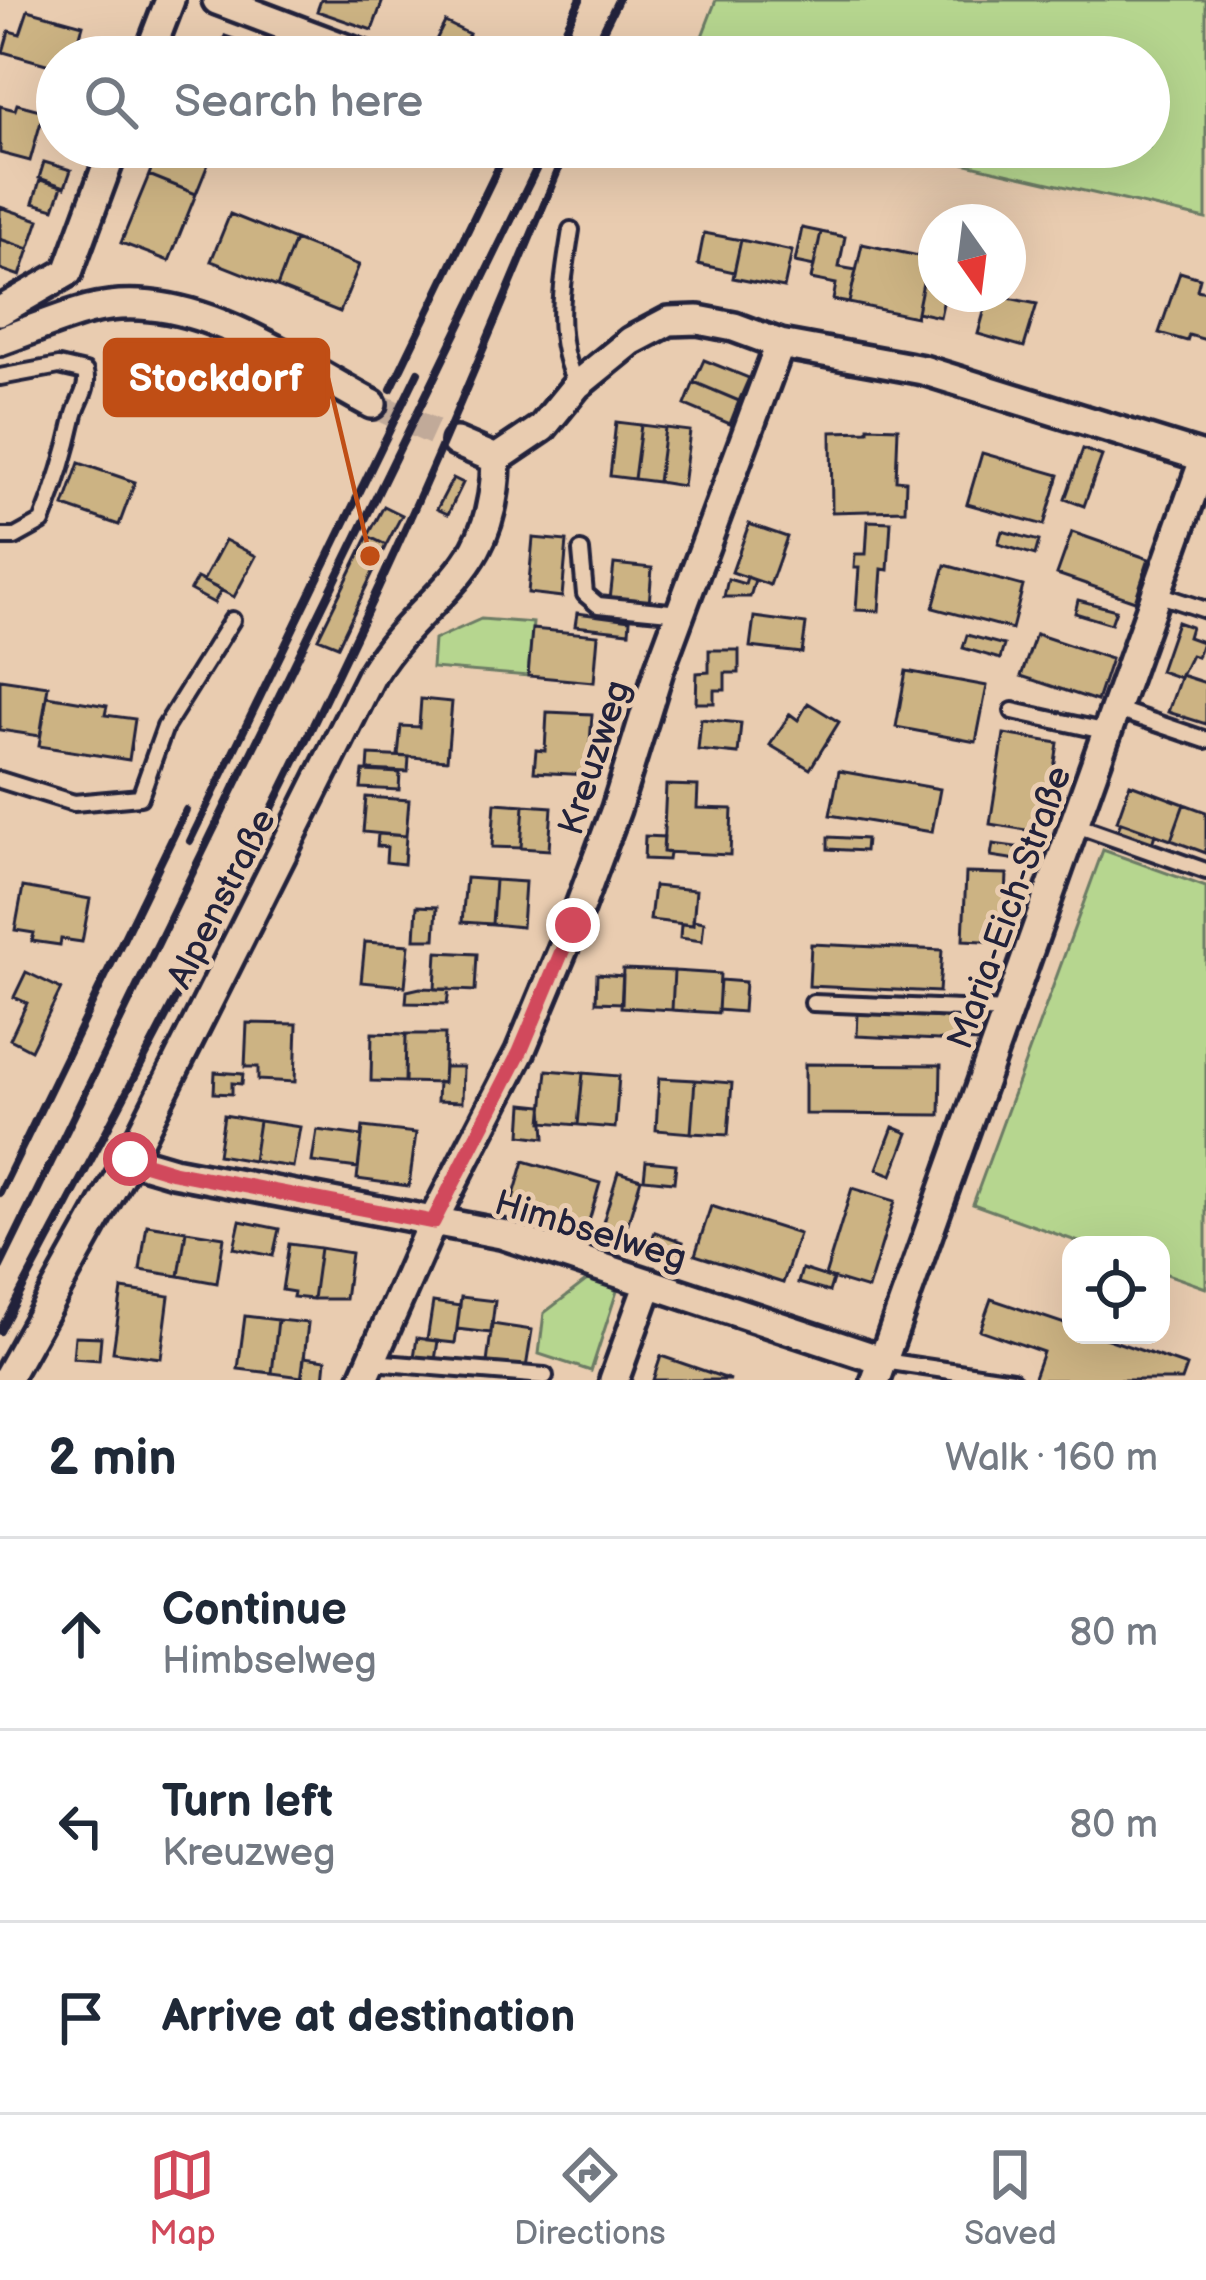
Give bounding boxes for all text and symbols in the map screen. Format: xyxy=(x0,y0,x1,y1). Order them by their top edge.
search box xyxy=(36,36,1170,168)
icon: search xyxy=(78,69,144,135)
text: Search here xyxy=(174,75,423,130)
north arrow xyxy=(918,204,1026,312)
callout: Stockdorf xyxy=(105,340,328,415)
text: Stockdorf xyxy=(129,356,305,403)
street label: Kreuzweg xyxy=(550,675,641,841)
street label: Maria-Eich-Straße xyxy=(939,761,1081,1055)
street label: Alpenstraße xyxy=(159,802,286,996)
route end xyxy=(546,898,600,952)
route start xyxy=(103,1132,157,1186)
street label: Himbselweg xyxy=(489,1182,691,1281)
map controls xyxy=(1062,1236,1170,1344)
button: locate xyxy=(1062,1236,1170,1344)
text: 2 min xyxy=(48,1428,177,1489)
text: Walk · 160 m xyxy=(945,1435,1158,1482)
text: Continue xyxy=(162,1583,347,1638)
icon: ahead xyxy=(48,1601,114,1667)
text: 80 m xyxy=(1070,1610,1158,1657)
text: Himbselweg xyxy=(162,1638,377,1685)
text: Turn left xyxy=(162,1775,333,1830)
icon: left xyxy=(48,1793,114,1859)
text: 80 m xyxy=(1070,1802,1158,1849)
text: Kreuzweg xyxy=(162,1830,335,1877)
icon: arrive xyxy=(48,1985,114,2051)
text: Arrive at destination xyxy=(162,1990,575,2045)
tab: Map xyxy=(149,2142,216,2254)
tab: Directions xyxy=(514,2142,666,2254)
tab: Saved xyxy=(964,2142,1057,2254)

